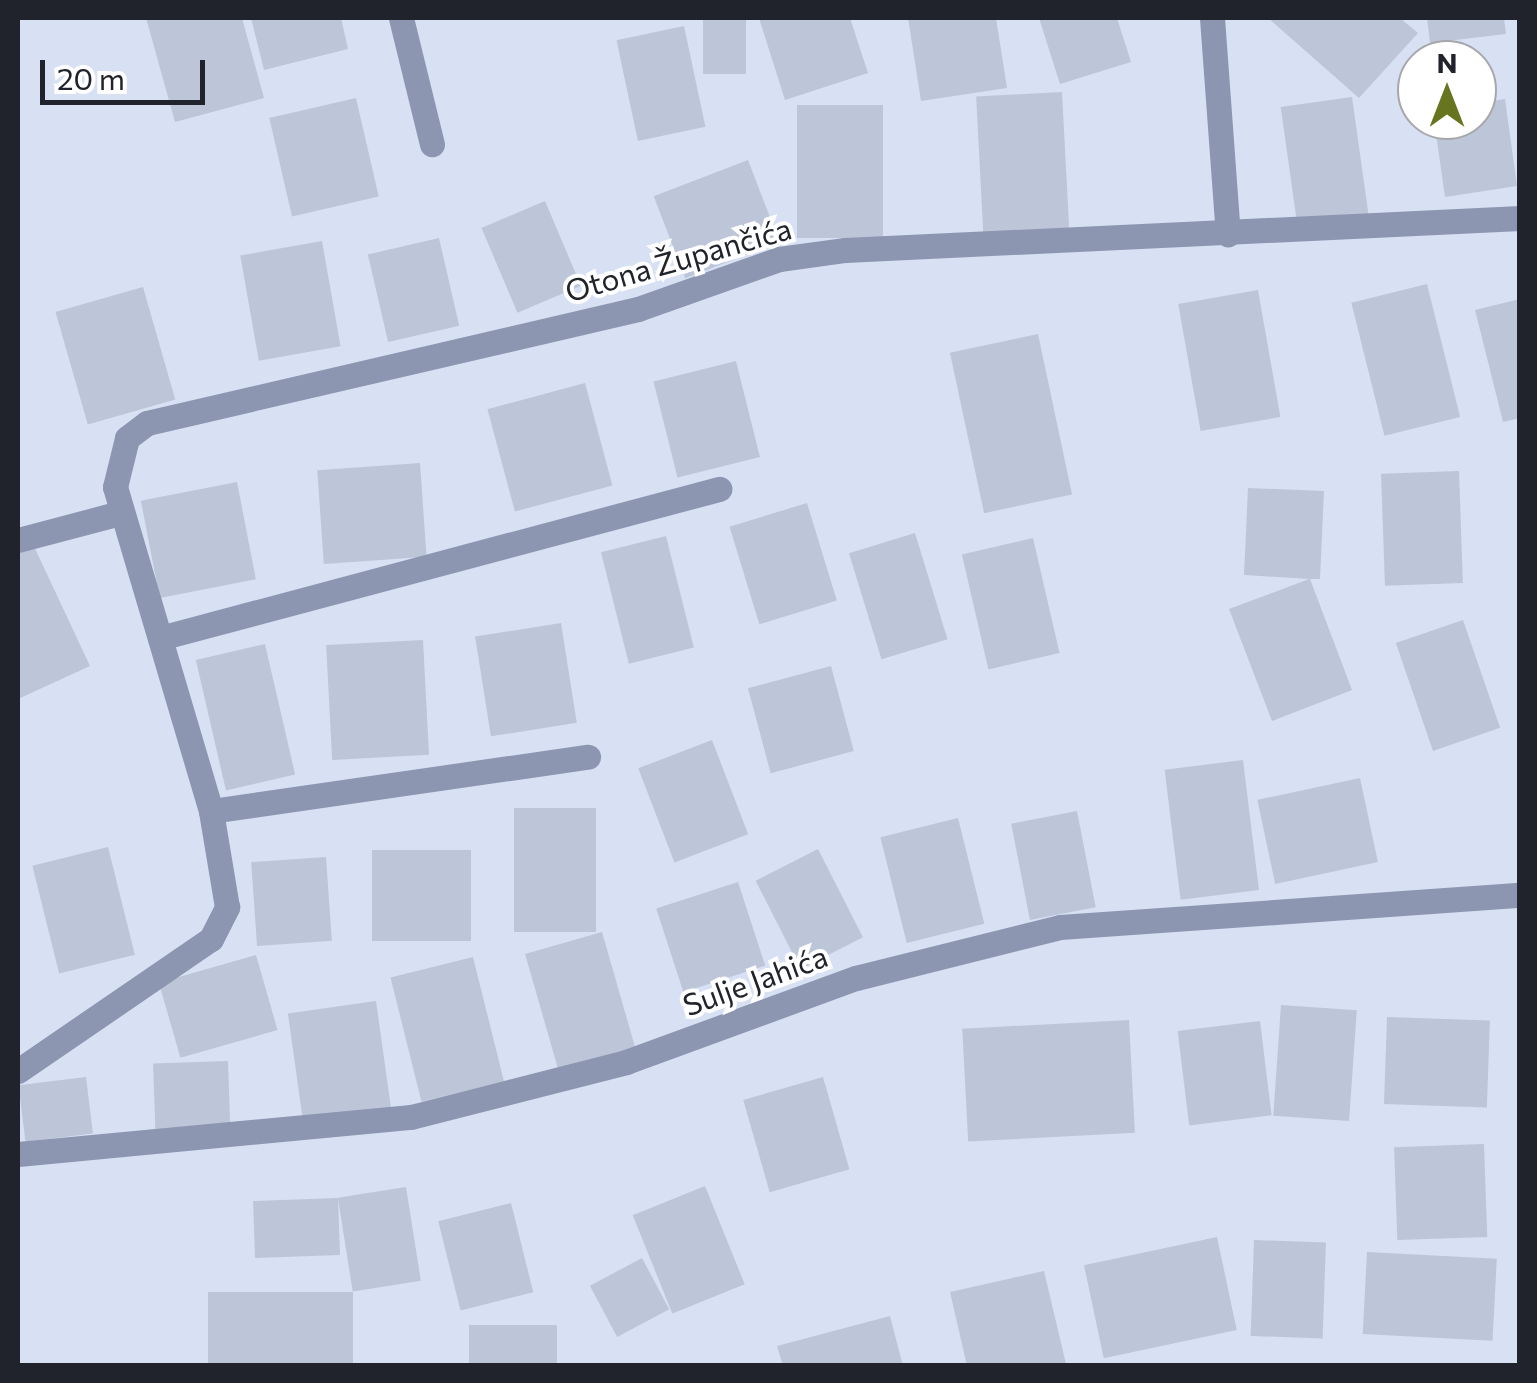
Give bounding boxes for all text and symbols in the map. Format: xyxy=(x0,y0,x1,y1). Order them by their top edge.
scale bar xyxy=(45,40,210,102)
north arrow xyxy=(1397,40,1497,140)
text: N xyxy=(1437,45,1458,79)
text: 20 m xyxy=(57,59,125,96)
street label: Otona Župančića xyxy=(561,209,795,309)
street label: Sulje Jahića xyxy=(678,937,832,1023)

